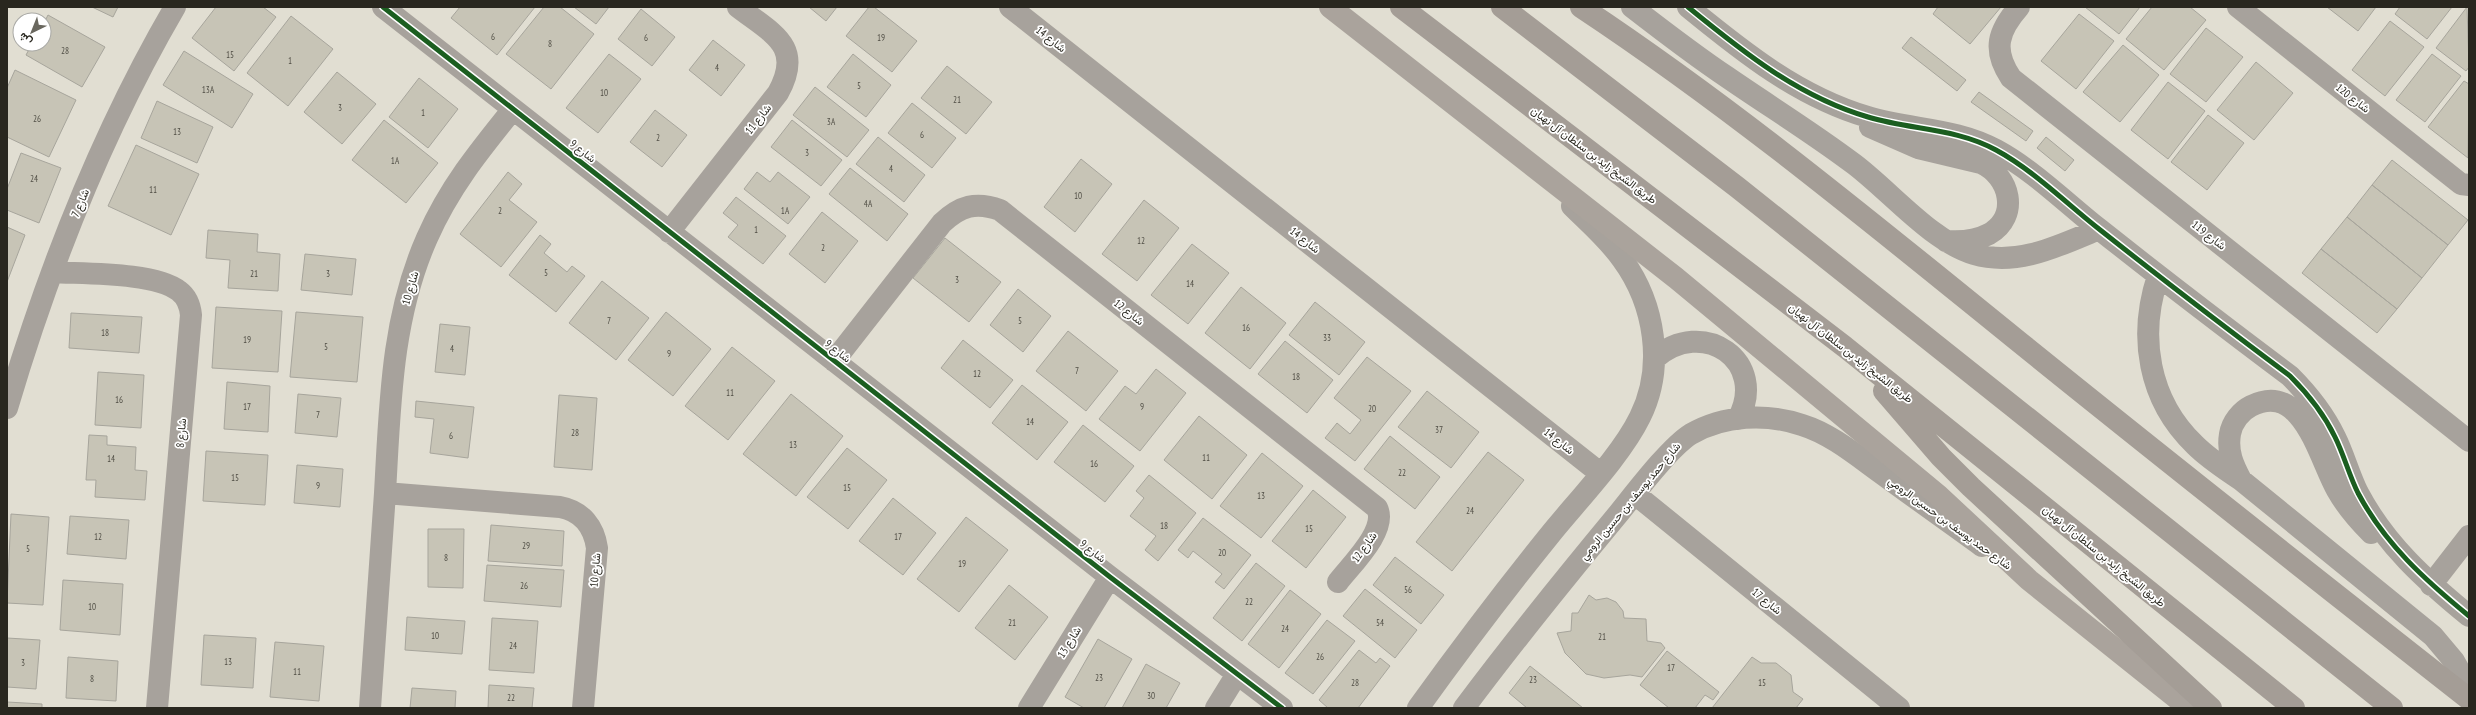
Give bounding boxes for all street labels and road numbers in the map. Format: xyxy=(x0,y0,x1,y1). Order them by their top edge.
street label: شارع 14 xyxy=(1033,23,1069,56)
street label: شارع 120 xyxy=(2333,80,2373,117)
street label: شارع 11 xyxy=(742,101,775,137)
street label: طريق الشيخ زايد بن سلطان آل نهيان xyxy=(1528,103,1660,208)
street label: شارع 9 xyxy=(566,136,599,167)
street label: شارع 7 xyxy=(68,186,93,220)
street label: شارع 119 xyxy=(2189,217,2229,254)
street label: شارع 14 xyxy=(1287,224,1323,257)
street label: شارع 10 xyxy=(399,269,423,307)
street label: شارع 12 xyxy=(1111,296,1147,329)
street label: طريق الشيخ زايد بن سلطان آل نهيان xyxy=(1786,300,1916,407)
street label: شارع 9 xyxy=(821,336,854,367)
street label: شارع 8 xyxy=(173,417,190,448)
street label: شارع 14 xyxy=(1541,425,1577,458)
street label: شارع حمد يوسف بن حسين الرومي xyxy=(1577,439,1686,565)
street label: شارع حمد يوسف بن حسين الرومي xyxy=(1884,473,2015,575)
street label: طريق الشيخ زايد بن سلطان آل نهيان xyxy=(2039,502,2168,611)
street label: شارع 12 xyxy=(1348,529,1381,566)
street label: شارع 9 xyxy=(1076,536,1109,567)
street label: شارع 10 xyxy=(587,552,604,588)
street label: شارع 17 xyxy=(1749,585,1785,618)
street label: شارع 13 xyxy=(1054,623,1085,661)

